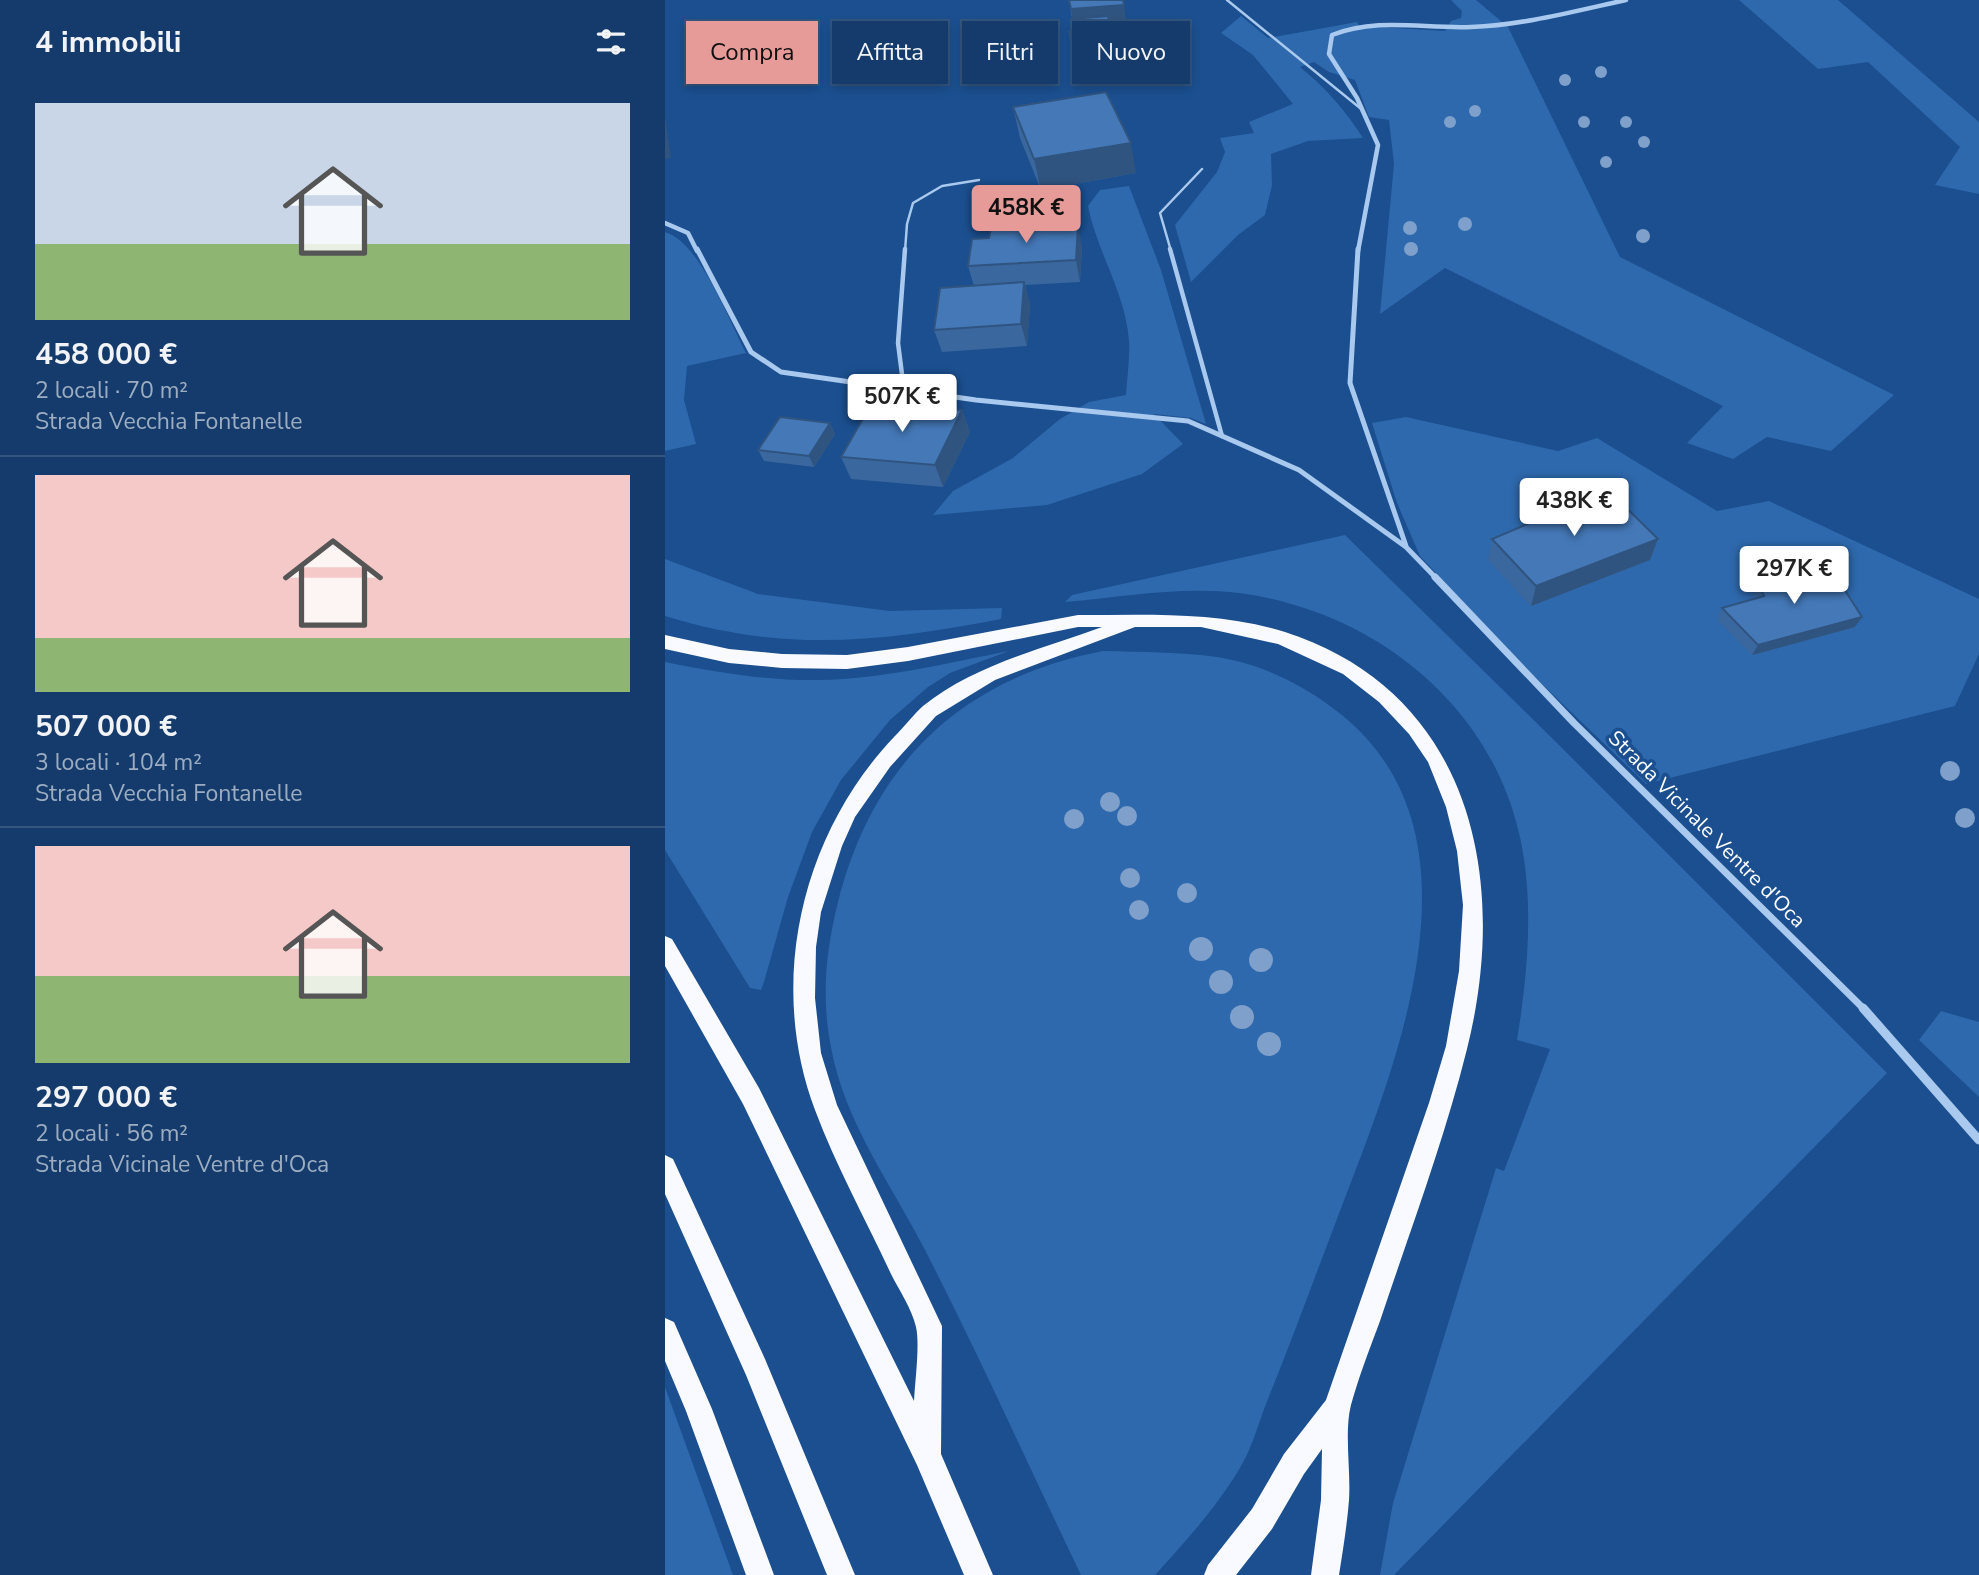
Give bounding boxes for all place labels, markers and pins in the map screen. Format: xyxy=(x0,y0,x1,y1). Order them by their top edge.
pin: 458K € xyxy=(969,186,1083,245)
pin: 507K € xyxy=(845,374,959,434)
pin: 438K € xyxy=(1517,478,1631,538)
pin: 297K € xyxy=(1737,546,1851,606)

